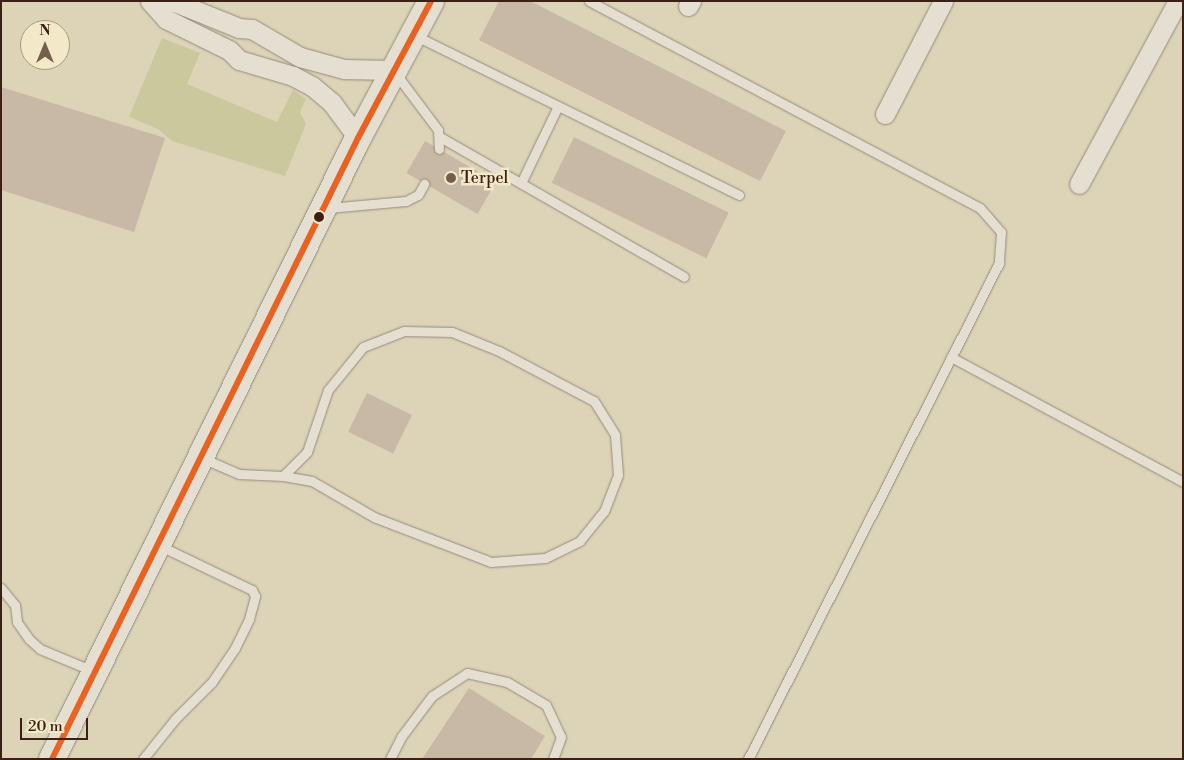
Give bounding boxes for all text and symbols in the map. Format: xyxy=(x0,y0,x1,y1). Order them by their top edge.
north arrow xyxy=(20,20,70,70)
text: N xyxy=(39,22,51,40)
place label: Terpel xyxy=(461,168,508,188)
marker: Terpel xyxy=(445,172,457,184)
unlabelled marker xyxy=(314,212,324,222)
scale bar xyxy=(22,708,90,740)
text: 20 m xyxy=(28,717,63,736)

